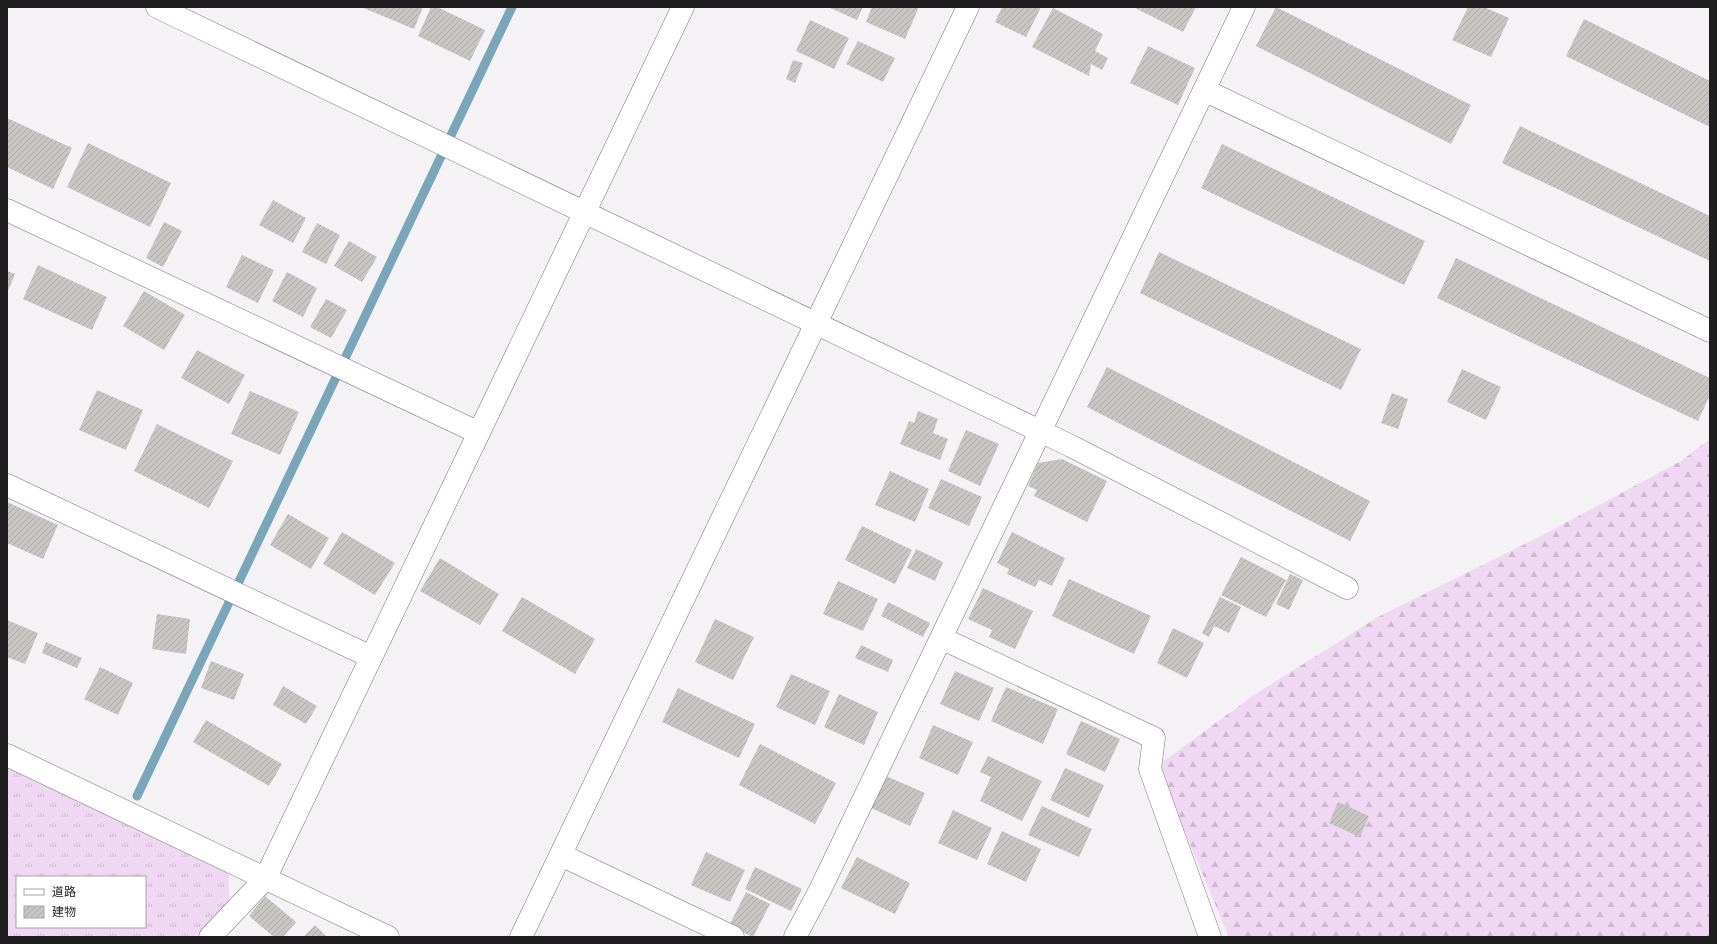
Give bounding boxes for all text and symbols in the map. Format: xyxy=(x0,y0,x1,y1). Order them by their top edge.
legend xyxy=(16,876,146,928)
text: 道路 xyxy=(52,885,76,901)
text: 建物 xyxy=(52,905,76,921)

